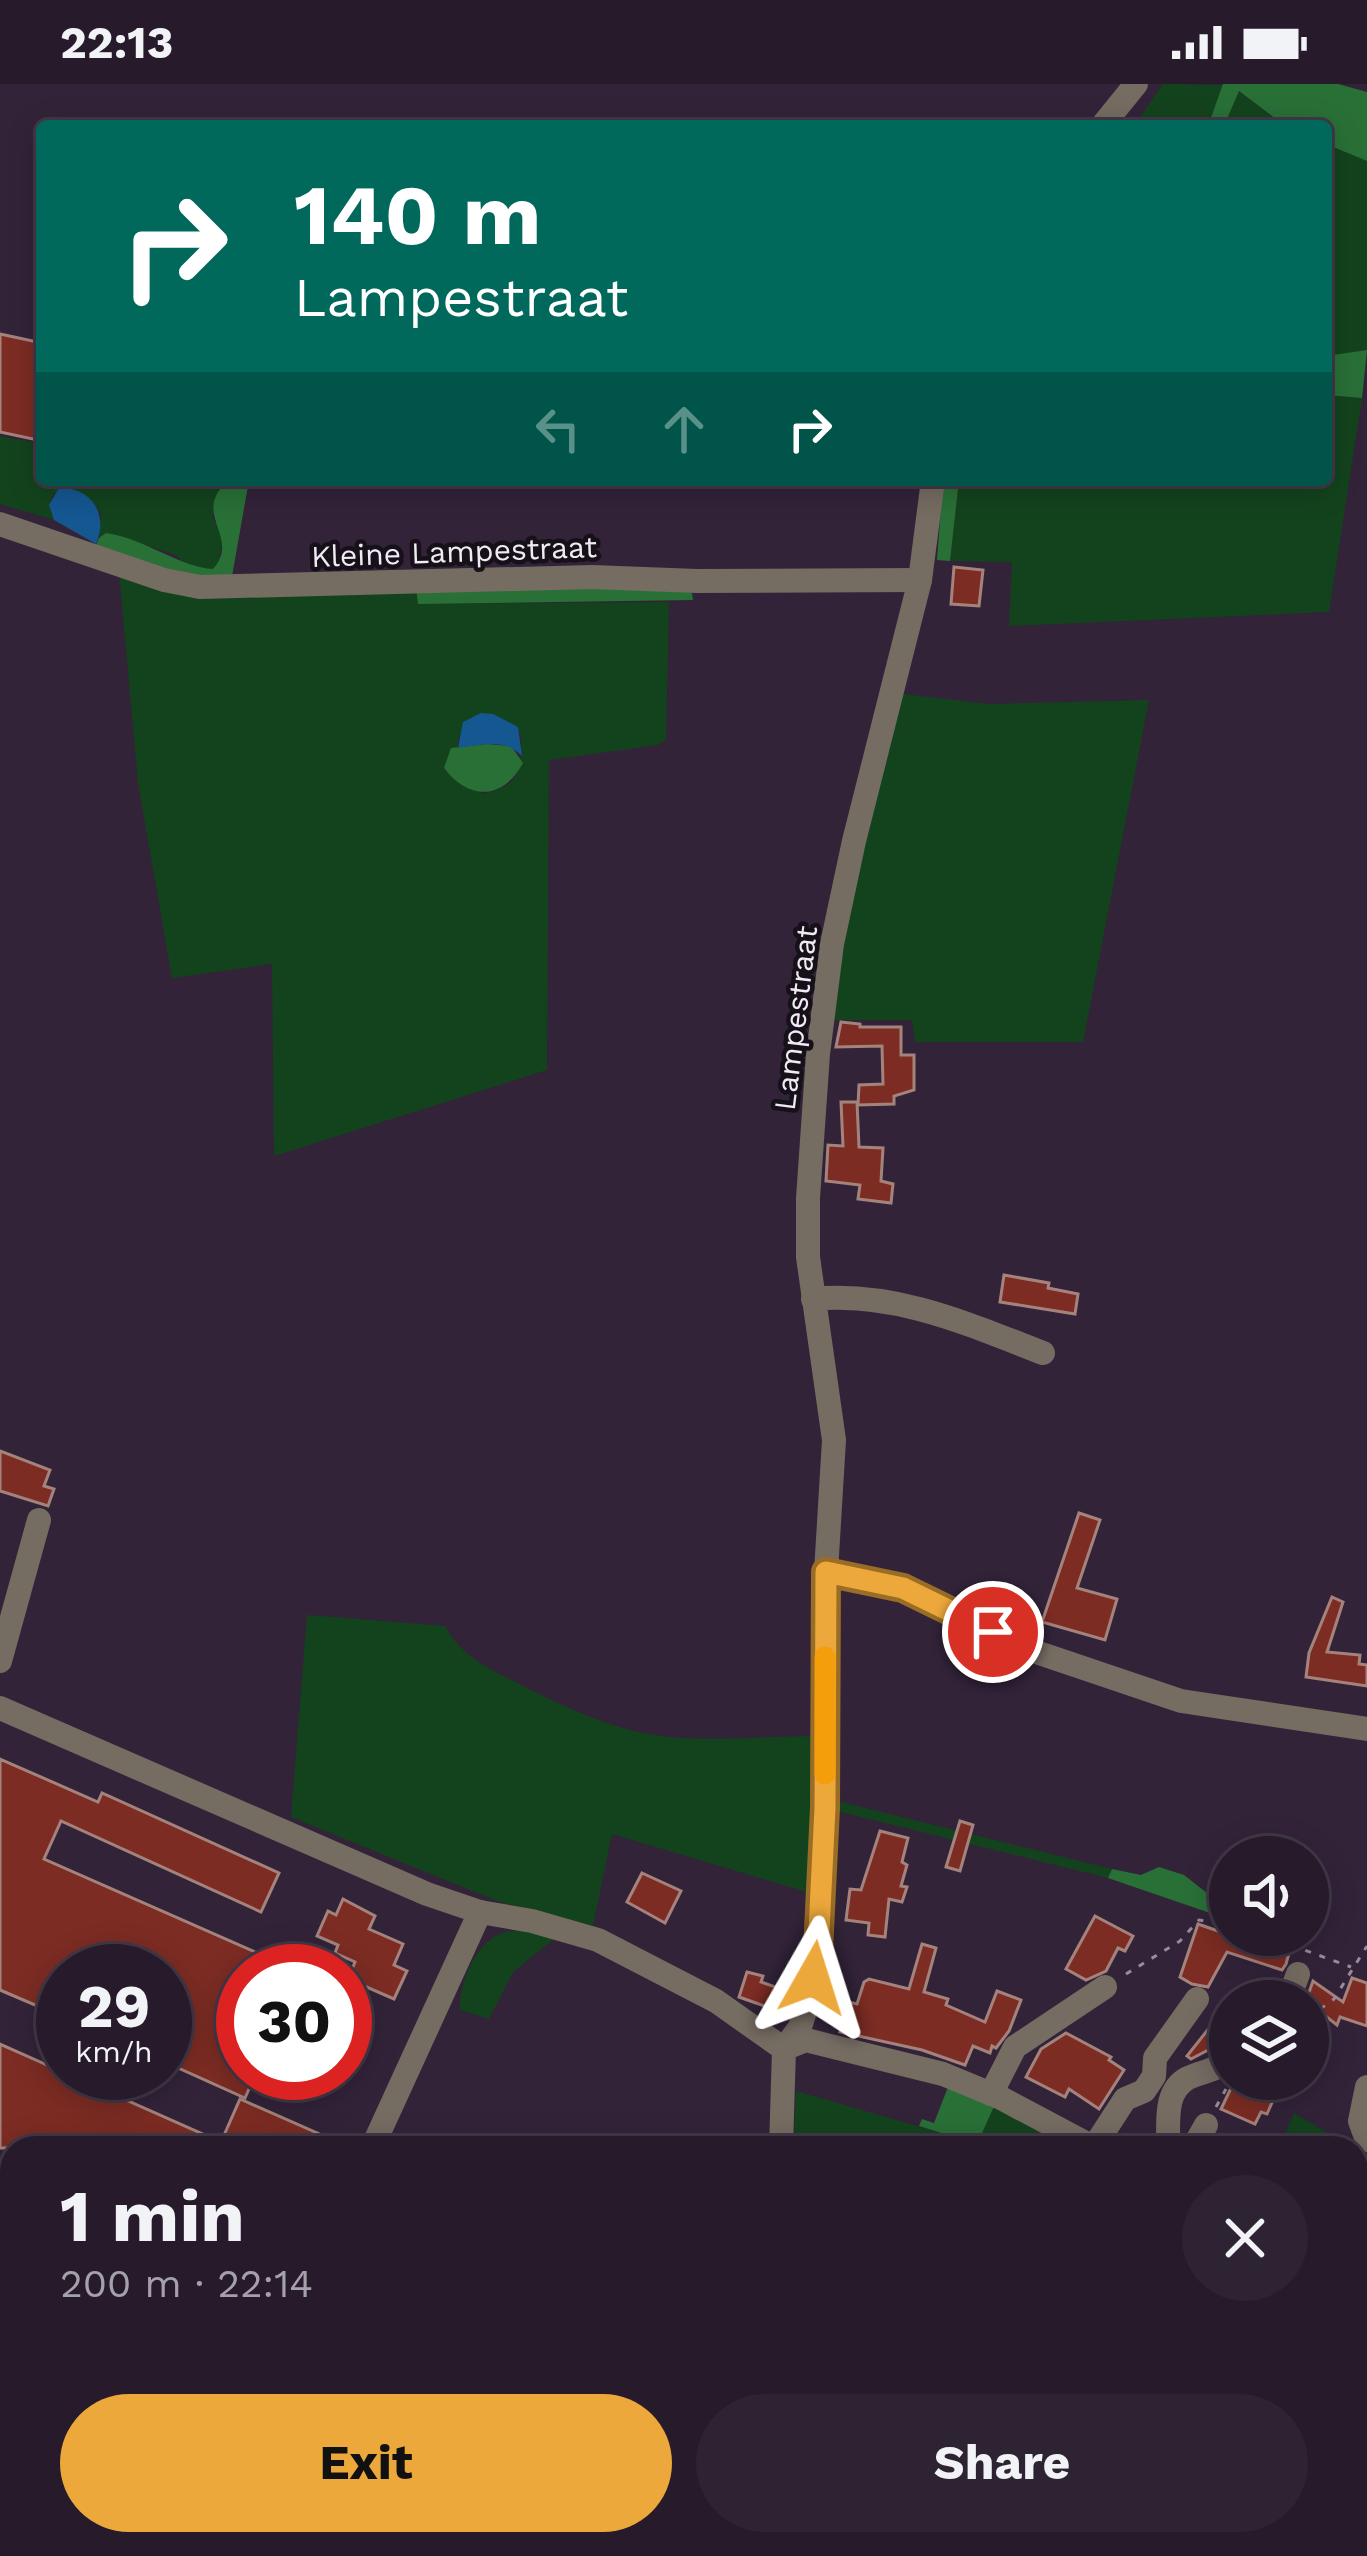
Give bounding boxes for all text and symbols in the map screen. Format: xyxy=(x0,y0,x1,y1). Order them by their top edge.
text: 22:13 xyxy=(60,16,173,69)
text: 140 m xyxy=(294,166,542,264)
icon: right xyxy=(96,168,252,324)
text: Lampestraat xyxy=(294,266,628,329)
icon: left xyxy=(525,396,591,462)
icon: ahead xyxy=(651,396,717,462)
icon: right xyxy=(777,396,843,462)
street label: Kleine Lampestraat xyxy=(310,529,598,574)
street label: Lampestraat xyxy=(767,923,824,1112)
pin xyxy=(942,1581,1044,1683)
icon: arrive xyxy=(960,1599,1026,1665)
map controls xyxy=(1209,1836,1329,2100)
button: sound xyxy=(1209,1836,1329,1956)
position arrow xyxy=(750,1915,876,2041)
speed limit sign: 30 xyxy=(216,1944,372,2100)
text: 29 xyxy=(78,1971,150,2042)
button: layers xyxy=(1209,1980,1329,2100)
text: km/h xyxy=(75,2034,153,2069)
text: 1 min xyxy=(60,2174,245,2258)
button: close xyxy=(1182,2175,1308,2301)
text: 200 m · 22:14 xyxy=(60,2261,313,2306)
button: Exit xyxy=(60,2394,672,2532)
button: Share xyxy=(696,2394,1308,2532)

